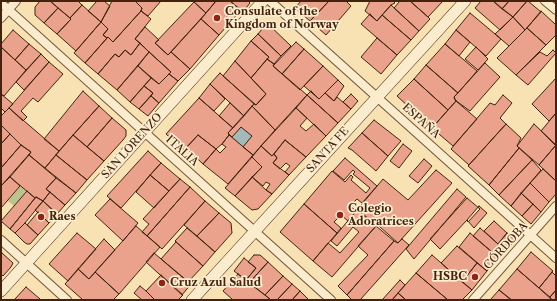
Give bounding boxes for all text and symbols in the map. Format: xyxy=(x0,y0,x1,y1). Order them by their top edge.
place label: Consulate of the Kingdom of Norway xyxy=(225,5,339,31)
marker: Consulate of the Kingdom of Norway xyxy=(212,13,222,23)
street label: ESPAÑA xyxy=(399,101,443,141)
street label: SAN LORENZO xyxy=(99,110,165,182)
street label: SANTA FE xyxy=(304,124,352,176)
street label: ITALIA xyxy=(163,133,201,169)
place label: Colegio Adoratrices xyxy=(348,202,414,228)
place label: Raes xyxy=(49,210,76,224)
marker: Colegio Adoratrices xyxy=(335,210,345,220)
marker: Raes xyxy=(36,212,46,222)
street label: CÓRDOBA xyxy=(481,220,531,272)
place label: HSBC xyxy=(433,270,467,284)
marker: HSBC xyxy=(470,272,480,282)
place label: Cruz Azul Salud xyxy=(170,276,261,290)
marker: Cruz Azul Salud xyxy=(157,278,167,288)

